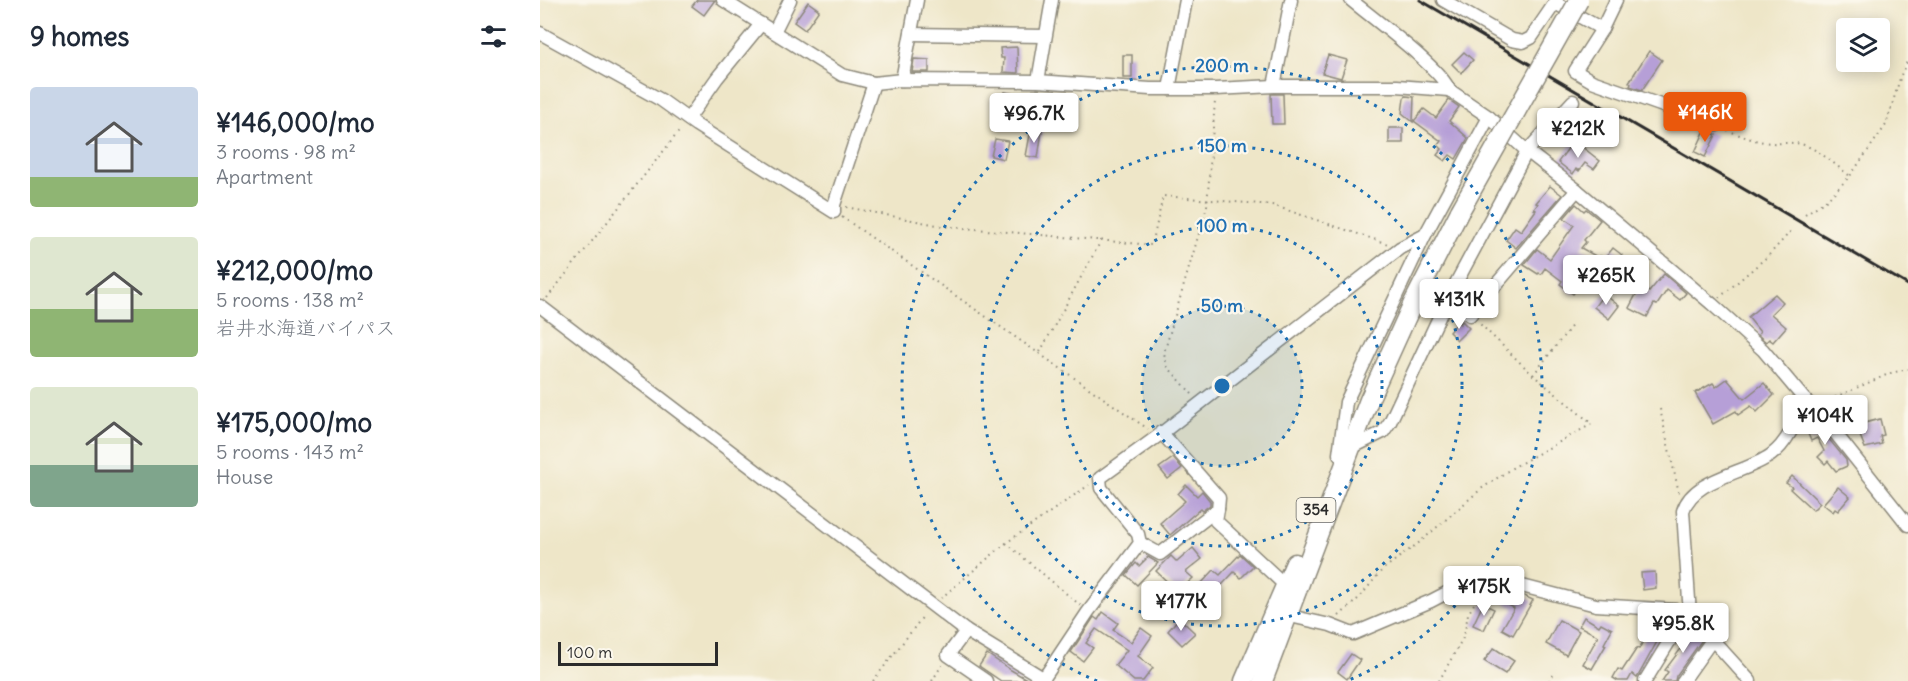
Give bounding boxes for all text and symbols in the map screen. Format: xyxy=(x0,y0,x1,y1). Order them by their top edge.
map controls xyxy=(1836,18,1890,72)
button: layers xyxy=(1836,18,1890,72)
text: 9 homes xyxy=(30,20,129,53)
icon: filters xyxy=(477,20,510,53)
text: 200 m xyxy=(1195,54,1249,77)
pin: ¥146K xyxy=(1663,92,1747,143)
pin: ¥96.7K xyxy=(985,93,1083,144)
text: ¥146K xyxy=(1677,99,1733,124)
text: ¥96.7K xyxy=(1003,100,1065,125)
text: ¥146,000/mo xyxy=(216,106,375,139)
pin: ¥212K xyxy=(1536,108,1620,159)
icon: home xyxy=(78,111,150,183)
text: ¥212K xyxy=(1551,115,1605,140)
text: 150 m xyxy=(1197,134,1247,157)
text: 3 rooms · 98 m² xyxy=(216,139,356,164)
text: Apartment xyxy=(216,164,313,189)
text: 100 m xyxy=(1197,214,1248,237)
text: ¥212,000/mo xyxy=(216,254,373,287)
pin: ¥265K xyxy=(1564,255,1648,306)
icon: home xyxy=(78,261,150,333)
text: ¥265K xyxy=(1577,262,1635,287)
pin: ¥131K xyxy=(1417,279,1501,330)
text: ¥131K xyxy=(1433,286,1485,311)
text: 5 rooms · 138 m² xyxy=(216,287,364,312)
text: 50 m xyxy=(1201,294,1243,317)
text: 岩井水海道バイパス xyxy=(216,315,396,340)
centre of rings xyxy=(1212,376,1232,396)
pin: ¥104K xyxy=(1783,395,1867,446)
text: ¥104K xyxy=(1797,402,1853,427)
text: ¥175,000/mo xyxy=(216,406,372,439)
icon: home xyxy=(78,411,150,483)
text: 5 rooms · 143 m² xyxy=(216,439,364,464)
text: House xyxy=(216,464,273,489)
road number: 354 xyxy=(1296,498,1336,522)
pin: ¥175K xyxy=(1442,566,1526,617)
text: ¥175K xyxy=(1457,573,1511,598)
pin: ¥177K xyxy=(1139,581,1223,632)
text: ¥177K xyxy=(1155,588,1207,613)
pin: ¥95.8K xyxy=(1634,603,1732,654)
text: ¥95.8K xyxy=(1652,610,1714,635)
scale bar xyxy=(558,639,718,666)
text: 100 m xyxy=(567,642,612,662)

